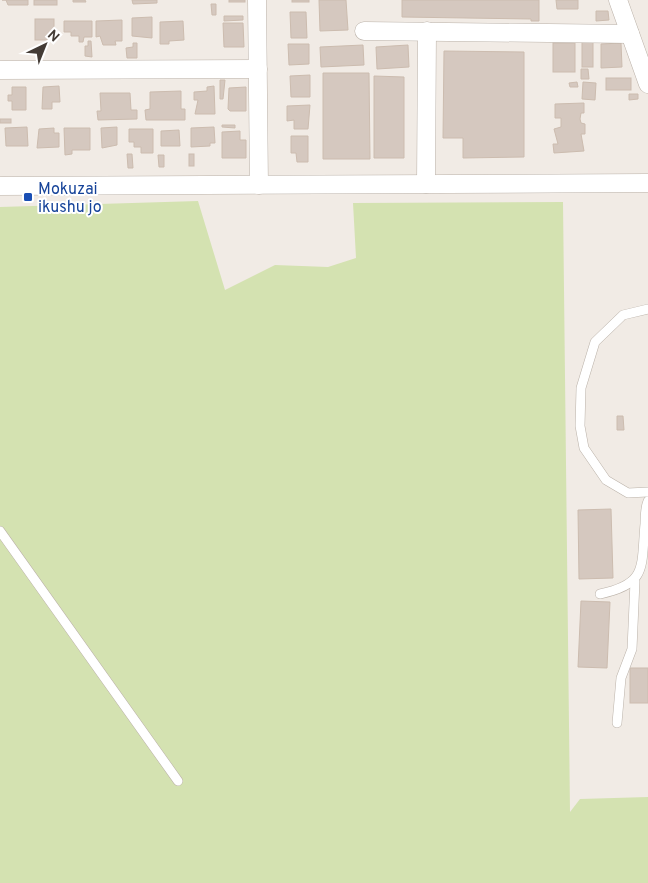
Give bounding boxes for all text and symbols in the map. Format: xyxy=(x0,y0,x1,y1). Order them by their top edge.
north arrow xyxy=(20,20,70,70)
text: N xyxy=(43,27,62,46)
place label: Mokuzai ikushu jo xyxy=(38,180,102,218)
marker: Mokuzai ikushu jo xyxy=(22,191,34,203)

